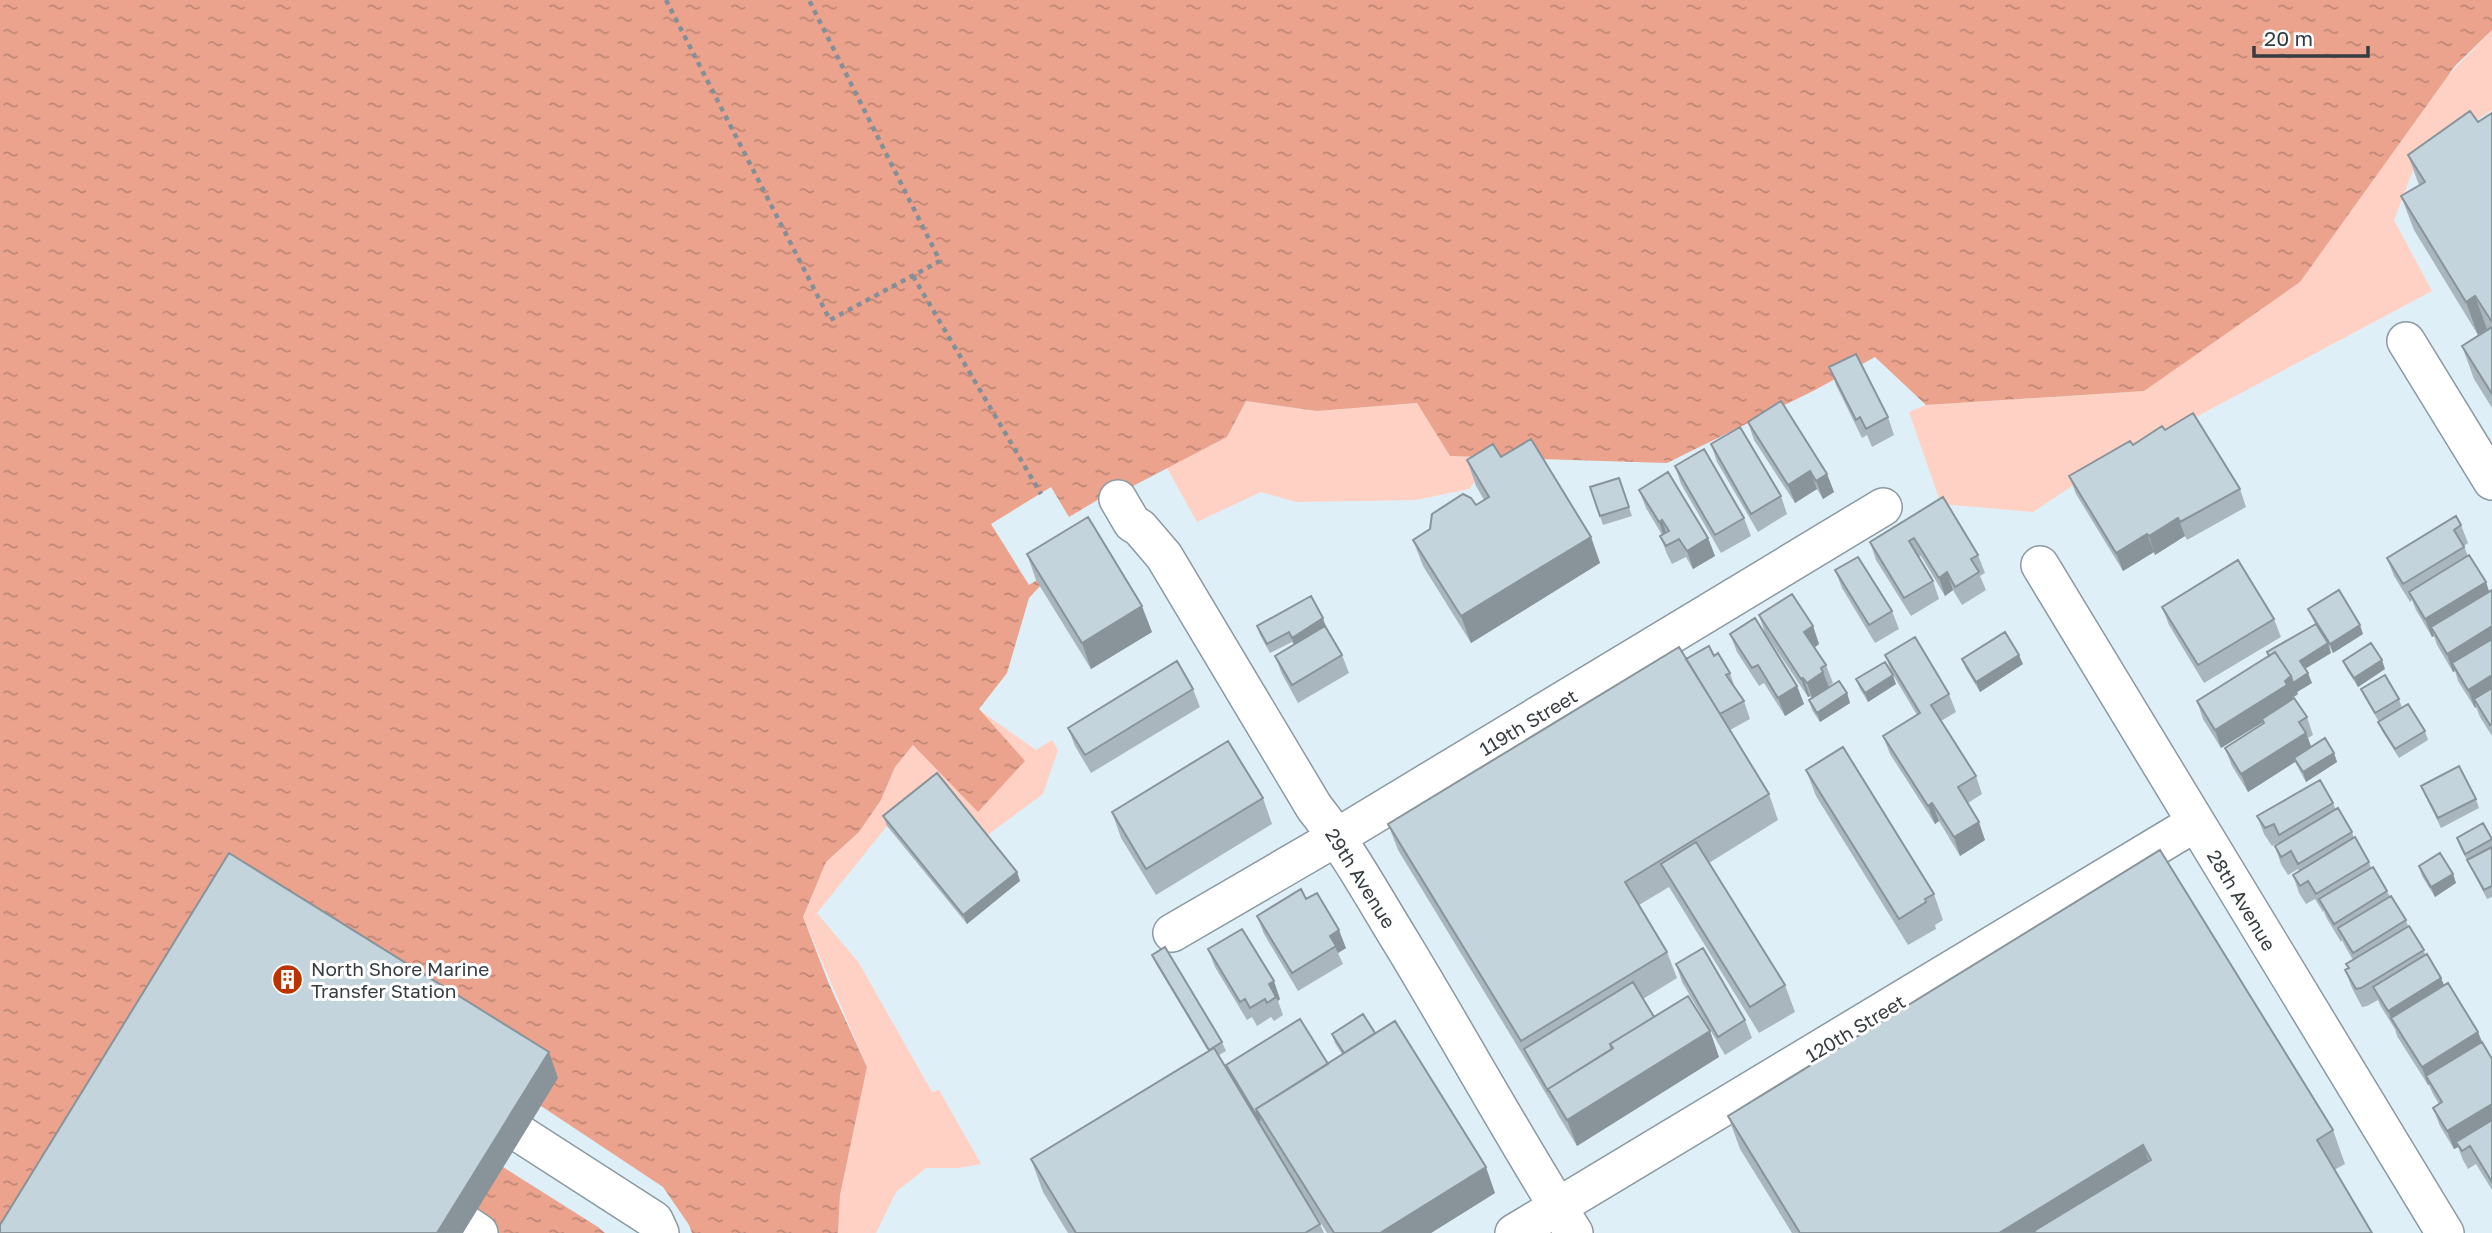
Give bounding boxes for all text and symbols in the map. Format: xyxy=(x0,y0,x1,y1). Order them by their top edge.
scale bar xyxy=(2254,14,2368,58)
text: 20 m xyxy=(2264,25,2313,51)
street label: 119th Street xyxy=(1475,684,1581,760)
street label: 29th Avenue xyxy=(1321,824,1401,932)
street label: 28th Avenue xyxy=(2203,845,2281,955)
place label: North Shore Marine Transfer Station xyxy=(311,957,489,1002)
building icon: North Shore Marine Transfer Station xyxy=(271,962,305,996)
street label: 120th Street xyxy=(1801,989,1909,1067)

